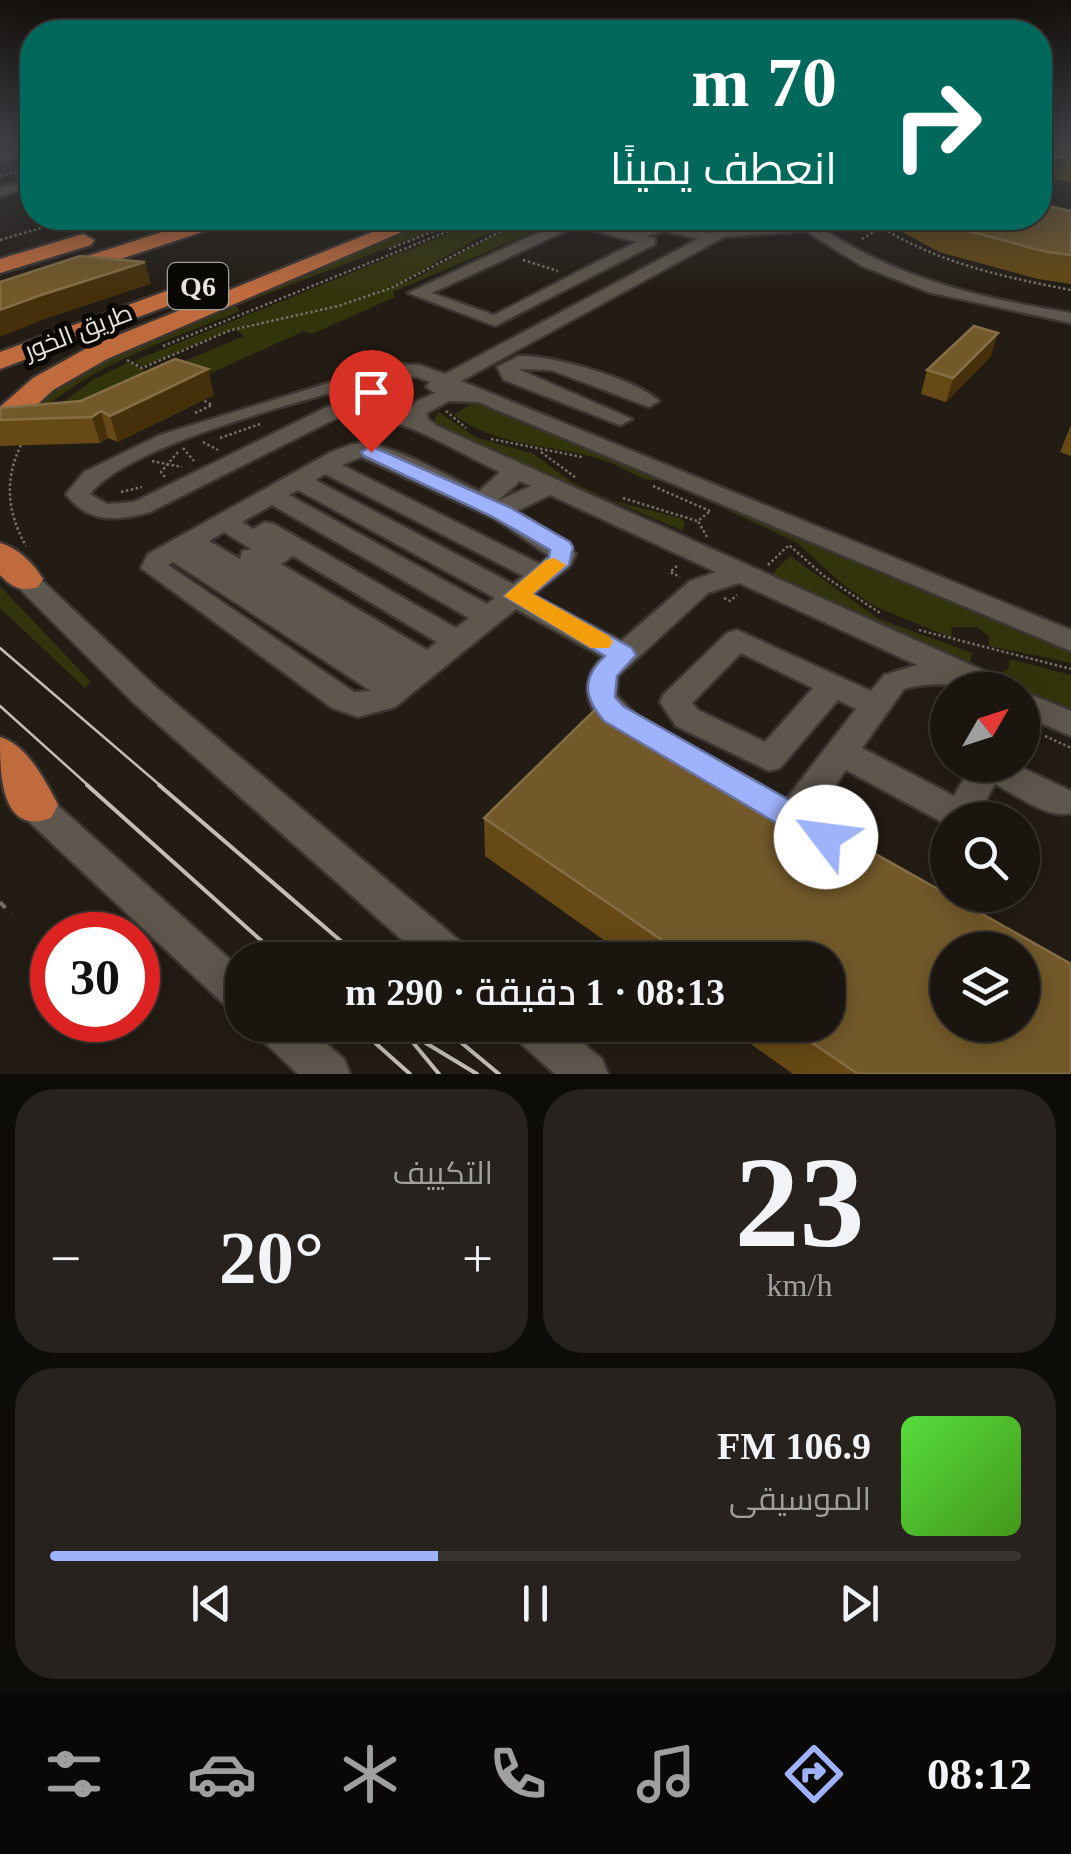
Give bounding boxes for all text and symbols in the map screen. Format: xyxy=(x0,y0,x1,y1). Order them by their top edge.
text: 70 m xyxy=(691,44,837,121)
icon: right xyxy=(872,60,1002,190)
text: انعطف يمينًا xyxy=(610,144,837,194)
road number: Q6 xyxy=(168,263,228,309)
street label: طريق الخور xyxy=(19,299,137,367)
pin xyxy=(329,350,414,453)
icon: arrive xyxy=(344,365,399,420)
north arrow xyxy=(930,672,1040,782)
map controls xyxy=(930,672,1040,1042)
position arrow xyxy=(774,785,878,889)
button: search xyxy=(930,802,1040,912)
speed limit sign: 30 xyxy=(30,912,160,1042)
button: layers xyxy=(930,932,1040,1042)
text: 08:13 · 1 دقيقة · 290 m xyxy=(345,971,725,1013)
text: 23 xyxy=(735,1130,865,1274)
text: التكييف xyxy=(393,1155,493,1191)
text: 20° xyxy=(219,1216,324,1299)
text: − xyxy=(50,1228,81,1289)
text: + xyxy=(462,1228,493,1289)
text: km/h xyxy=(767,1267,832,1303)
text: 106.9 FM xyxy=(717,1425,871,1467)
text: الموسيقى xyxy=(729,1481,871,1517)
icon: previous xyxy=(184,1576,239,1631)
icon: pause xyxy=(508,1576,563,1631)
icon: next xyxy=(832,1576,887,1631)
icon: filters xyxy=(39,1739,109,1809)
icon: car xyxy=(187,1739,257,1809)
icon: climate xyxy=(335,1739,405,1809)
icon: phone xyxy=(483,1739,553,1809)
icon: music xyxy=(631,1739,701,1809)
icon: directions xyxy=(779,1739,849,1809)
text: 08:12 xyxy=(927,1749,1032,1799)

